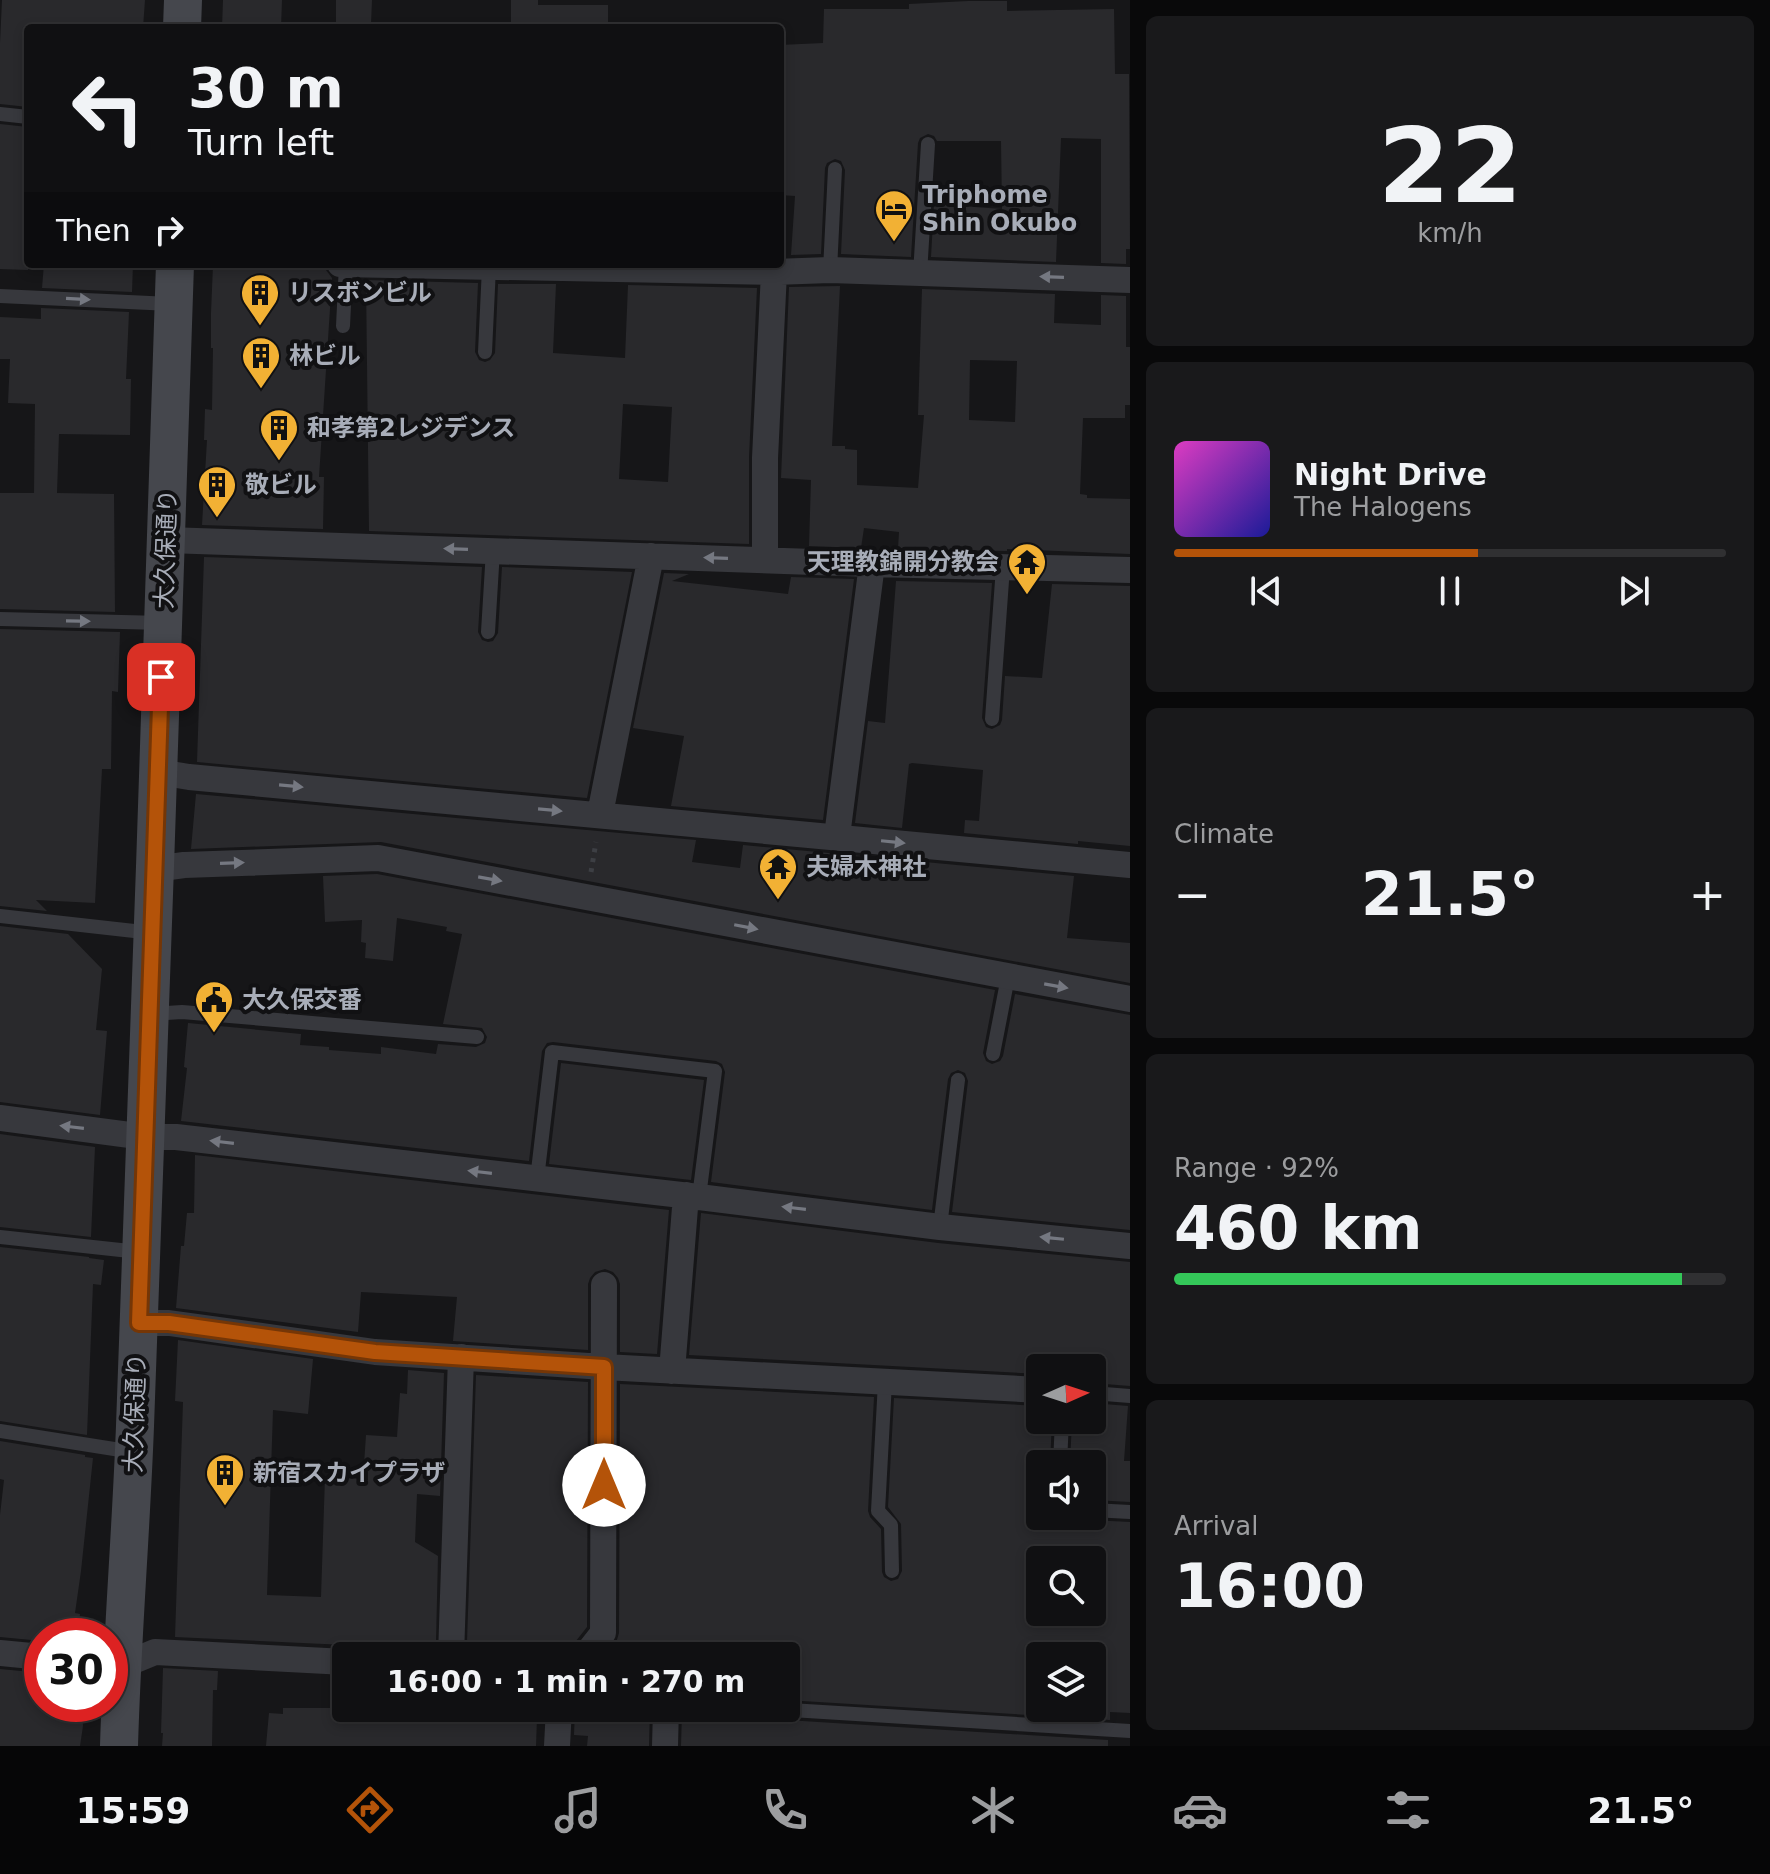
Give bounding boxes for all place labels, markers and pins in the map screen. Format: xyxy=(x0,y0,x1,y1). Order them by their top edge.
place label: Triphome Shin Okubo xyxy=(922,181,1077,237)
hotel icon: Triphome Shin Okubo xyxy=(873,188,915,243)
building icon: リスボンビル xyxy=(239,272,281,327)
place label: リスボンビル xyxy=(288,279,432,307)
building icon: 林ビル xyxy=(240,335,282,390)
place label: 林ビル xyxy=(289,342,361,370)
building icon: 和孝第2レジデンス xyxy=(258,407,300,462)
place label: 和孝第2レジデンス xyxy=(307,414,515,442)
building icon: 敬ビル xyxy=(196,464,238,519)
place label: 敬ビル xyxy=(245,471,317,499)
temple icon: 天理教錦開分教会 xyxy=(1006,541,1048,596)
place label: 天理教錦開分教会 xyxy=(807,548,999,576)
pin xyxy=(127,643,195,711)
temple icon: 夫婦木神社 xyxy=(757,846,799,901)
place label: 夫婦木神社 xyxy=(806,853,926,881)
public building icon: 大久保交番 xyxy=(193,979,235,1034)
place label: 大久保交番 xyxy=(242,986,362,1014)
building icon: 新宿スカイプラザ xyxy=(204,1452,246,1507)
place label: 新宿スカイプラザ xyxy=(253,1459,445,1487)

